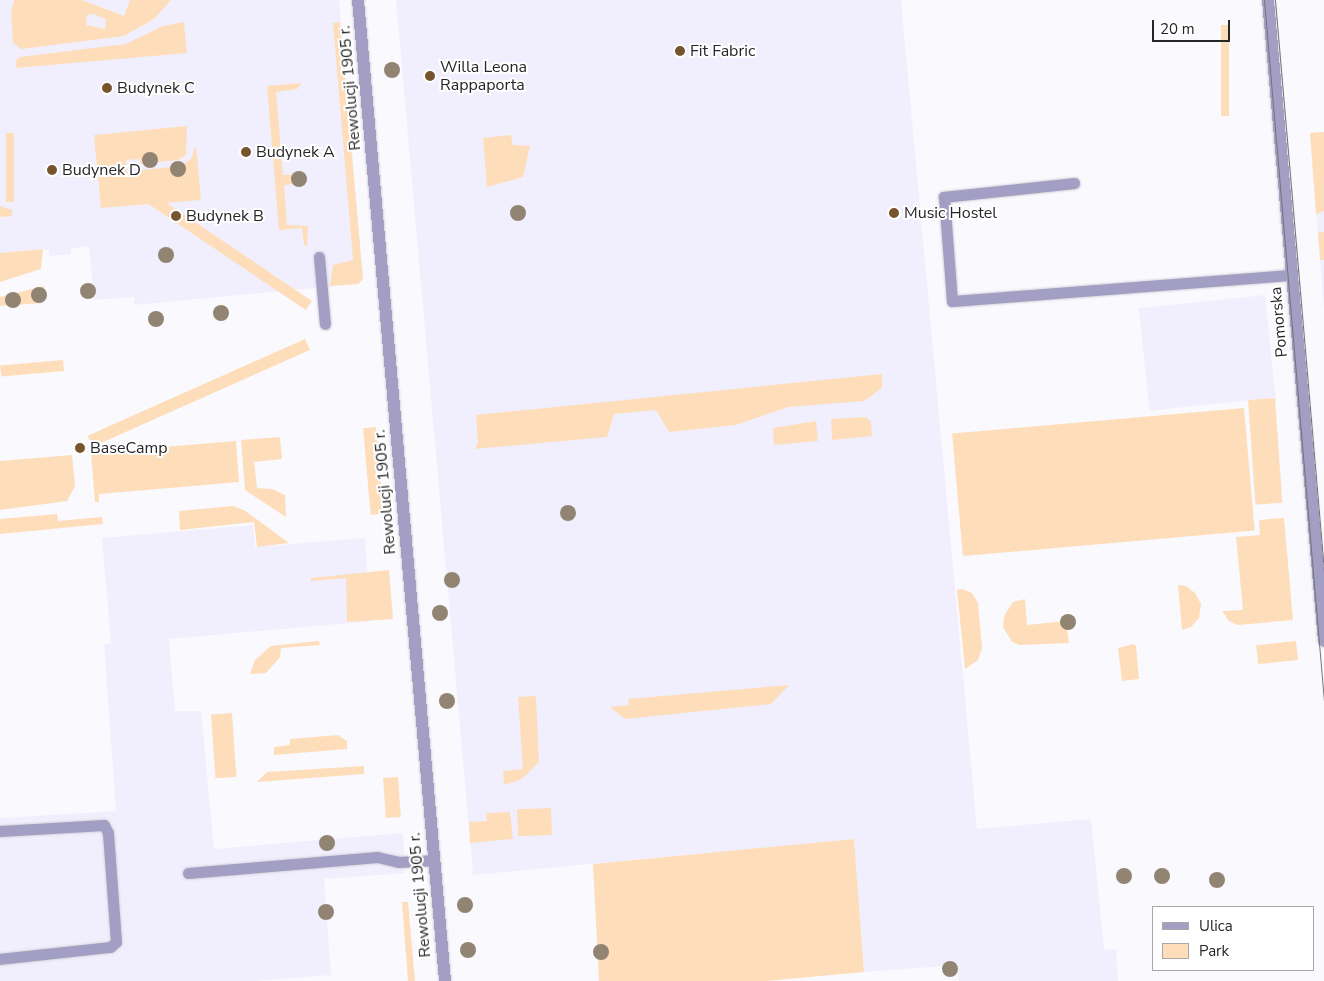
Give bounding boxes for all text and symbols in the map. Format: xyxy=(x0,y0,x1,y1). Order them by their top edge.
scale bar xyxy=(1154,10,1232,42)
text: 20 m xyxy=(1160,19,1195,39)
street label: Rewolucji 1905 r. xyxy=(335,25,365,151)
place label: Fit Fabric xyxy=(690,41,755,61)
marker: Fit Fabric xyxy=(674,45,686,57)
place label: Willa Leona Rappaporta xyxy=(440,57,527,95)
marker: Willa Leona Rappaporta xyxy=(424,70,436,82)
place label: Budynek C xyxy=(117,78,195,98)
marker: Budynek C xyxy=(101,82,113,94)
place label: Budynek A xyxy=(256,142,335,162)
marker: Budynek A xyxy=(240,146,252,158)
place label: Budynek D xyxy=(62,160,141,180)
marker: Budynek D xyxy=(46,164,58,176)
place label: Music Hostel xyxy=(904,203,997,223)
place label: Budynek B xyxy=(186,206,264,226)
marker: Music Hostel xyxy=(888,207,900,219)
marker: Budynek B xyxy=(170,210,182,222)
street label: Pomorska xyxy=(1266,286,1292,358)
street label: Rewolucji 1905 r. xyxy=(370,429,400,555)
place label: BaseCamp xyxy=(90,438,168,458)
marker: BaseCamp xyxy=(74,442,86,454)
street label: Rewolucji 1905 r. xyxy=(405,832,435,958)
legend xyxy=(1152,906,1314,971)
text: Ulica xyxy=(1199,916,1233,936)
text: Park xyxy=(1199,941,1229,961)

